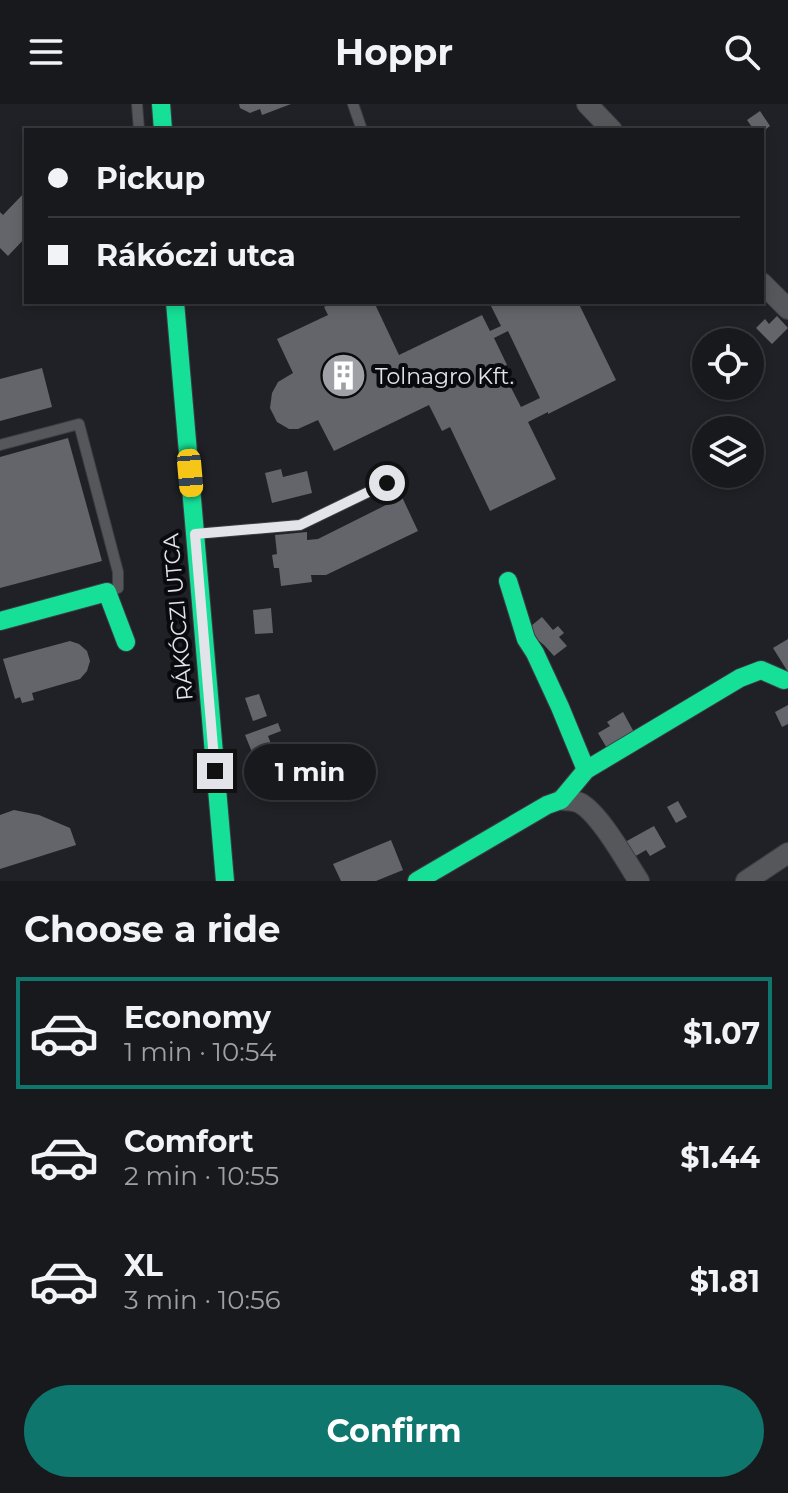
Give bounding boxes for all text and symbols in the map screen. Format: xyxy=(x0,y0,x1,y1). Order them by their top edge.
icon: menu xyxy=(24,30,68,74)
text: Hoppr xyxy=(335,30,453,74)
icon: search xyxy=(720,30,764,74)
text: Pickup xyxy=(96,160,205,197)
text: Rákóczi utca xyxy=(96,237,296,274)
map controls xyxy=(692,328,764,488)
button: locate xyxy=(692,328,764,400)
building icon: Tolnagro Kft. xyxy=(320,352,368,400)
place label: Tolnagro Kft. xyxy=(375,363,514,390)
button: layers xyxy=(692,416,764,488)
car xyxy=(176,448,204,498)
route start xyxy=(369,465,405,501)
street label: RÁKÓCZI UTCA xyxy=(157,532,199,702)
callout: 1 min xyxy=(243,743,375,799)
route end xyxy=(197,753,233,789)
text: 1 min xyxy=(275,756,345,788)
text: Choose a ride xyxy=(24,907,281,951)
icon: car xyxy=(28,997,100,1069)
text: Economy xyxy=(124,999,271,1036)
text: $1.07 xyxy=(683,1015,760,1052)
text: 1 min · 10:54 xyxy=(124,1036,277,1068)
icon: car xyxy=(28,1121,100,1193)
text: Comfort xyxy=(124,1123,254,1160)
text: $1.44 xyxy=(680,1139,760,1176)
text: 2 min · 10:55 xyxy=(124,1160,279,1192)
icon: car xyxy=(28,1245,100,1317)
text: XL xyxy=(124,1247,163,1284)
text: $1.81 xyxy=(690,1263,760,1300)
text: 3 min · 10:56 xyxy=(124,1284,280,1316)
button: Confirm xyxy=(24,1385,764,1477)

